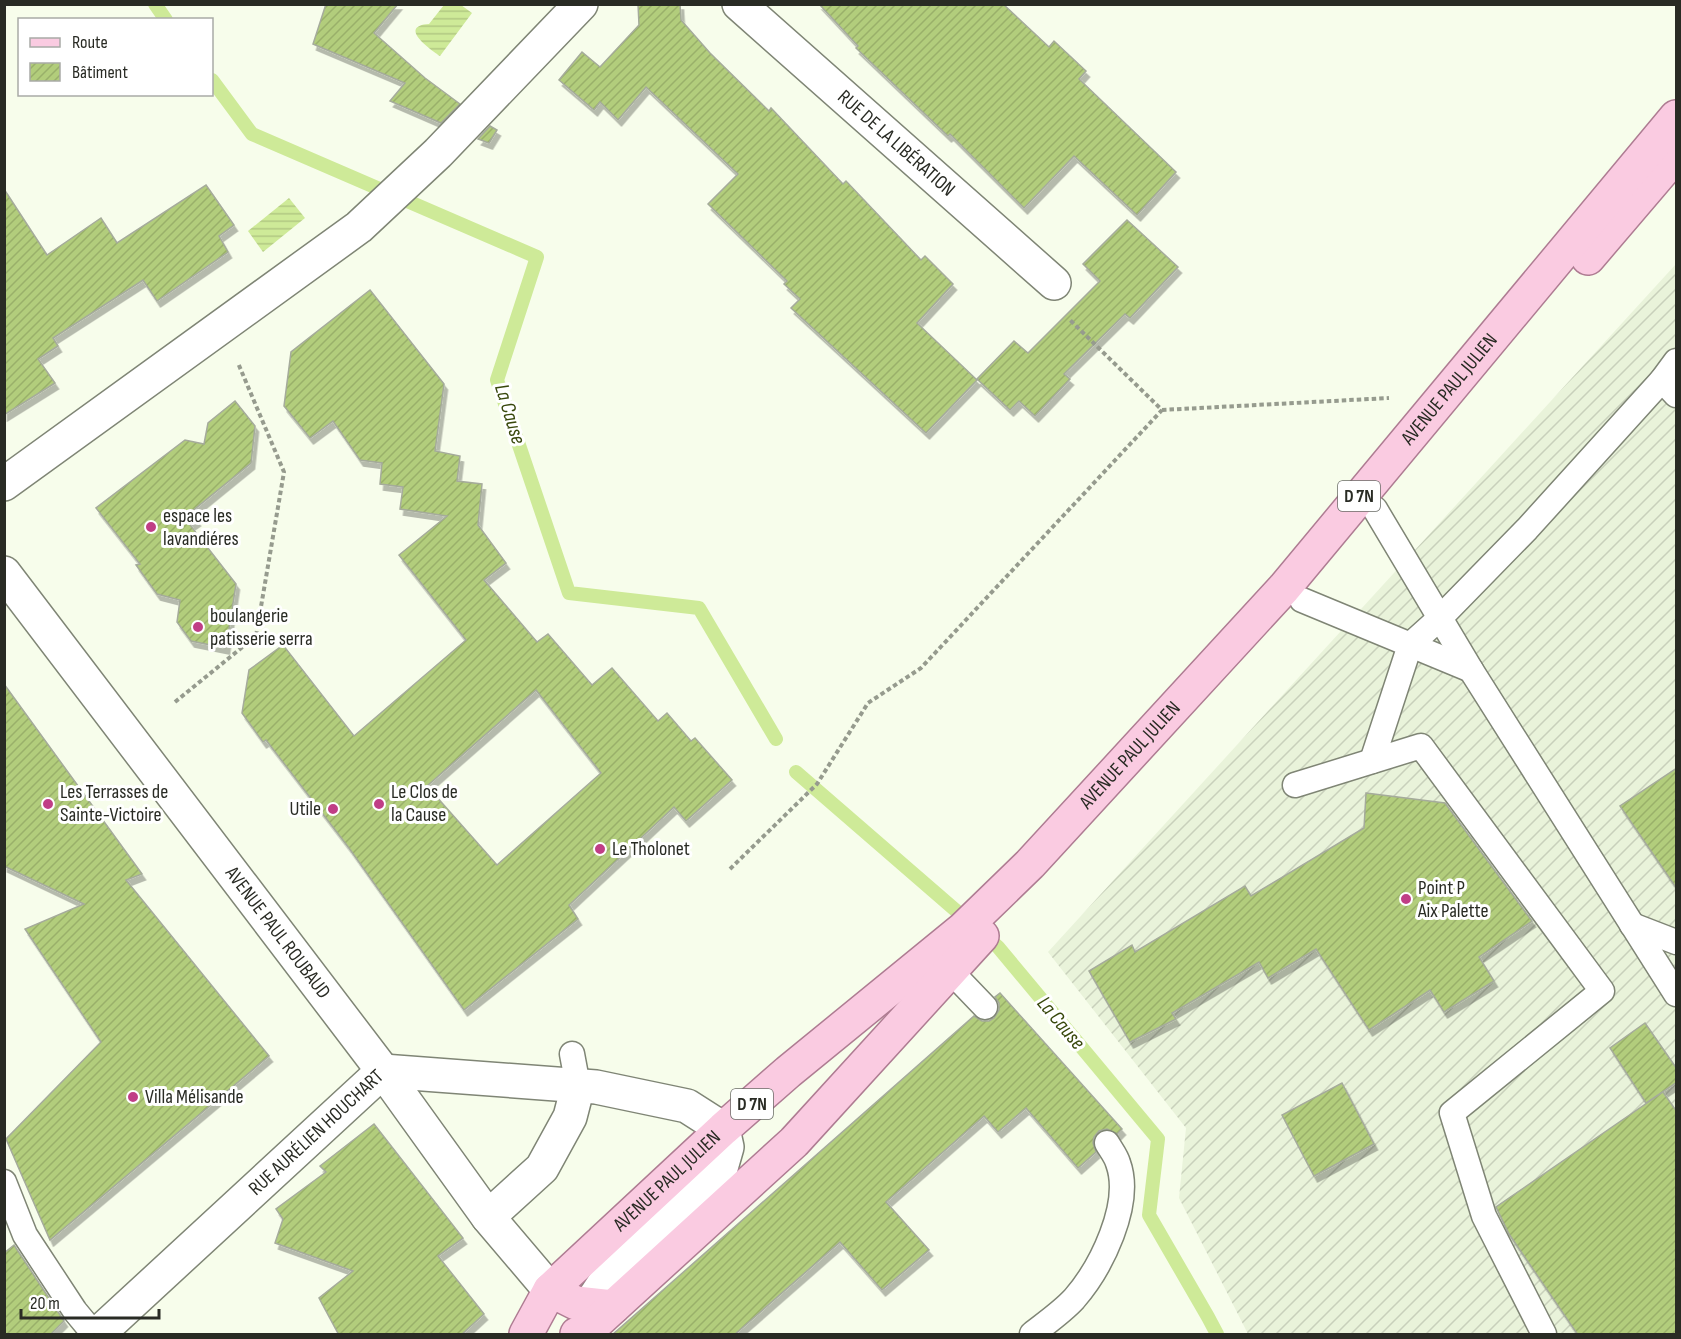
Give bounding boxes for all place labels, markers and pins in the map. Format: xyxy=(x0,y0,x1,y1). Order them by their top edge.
place label: espace les lavandiéres xyxy=(163,504,239,551)
marker: espace les lavandiéres xyxy=(144,520,158,534)
place label: boulangerie patisserie serra xyxy=(210,604,313,651)
marker: boulangerie patisserie serra xyxy=(191,620,205,634)
place label: Les Terrasses de Sainte-Victoire xyxy=(60,780,168,827)
place label: Le Clos de la Cause xyxy=(391,780,458,827)
marker: Les Terrasses de Sainte-Victoire xyxy=(41,797,55,811)
place label: Utile xyxy=(290,797,321,821)
marker: Le Clos de la Cause xyxy=(372,797,386,811)
marker: Utile xyxy=(326,802,340,816)
place label: Le Tholonet xyxy=(612,837,690,861)
marker: Le Tholonet xyxy=(593,842,607,856)
place label: Point P Aix Palette xyxy=(1417,876,1489,923)
marker: Point P Aix Palette xyxy=(1399,892,1413,906)
place label: Villa Mélisande xyxy=(145,1085,244,1109)
marker: Villa Mélisande xyxy=(126,1090,140,1104)

